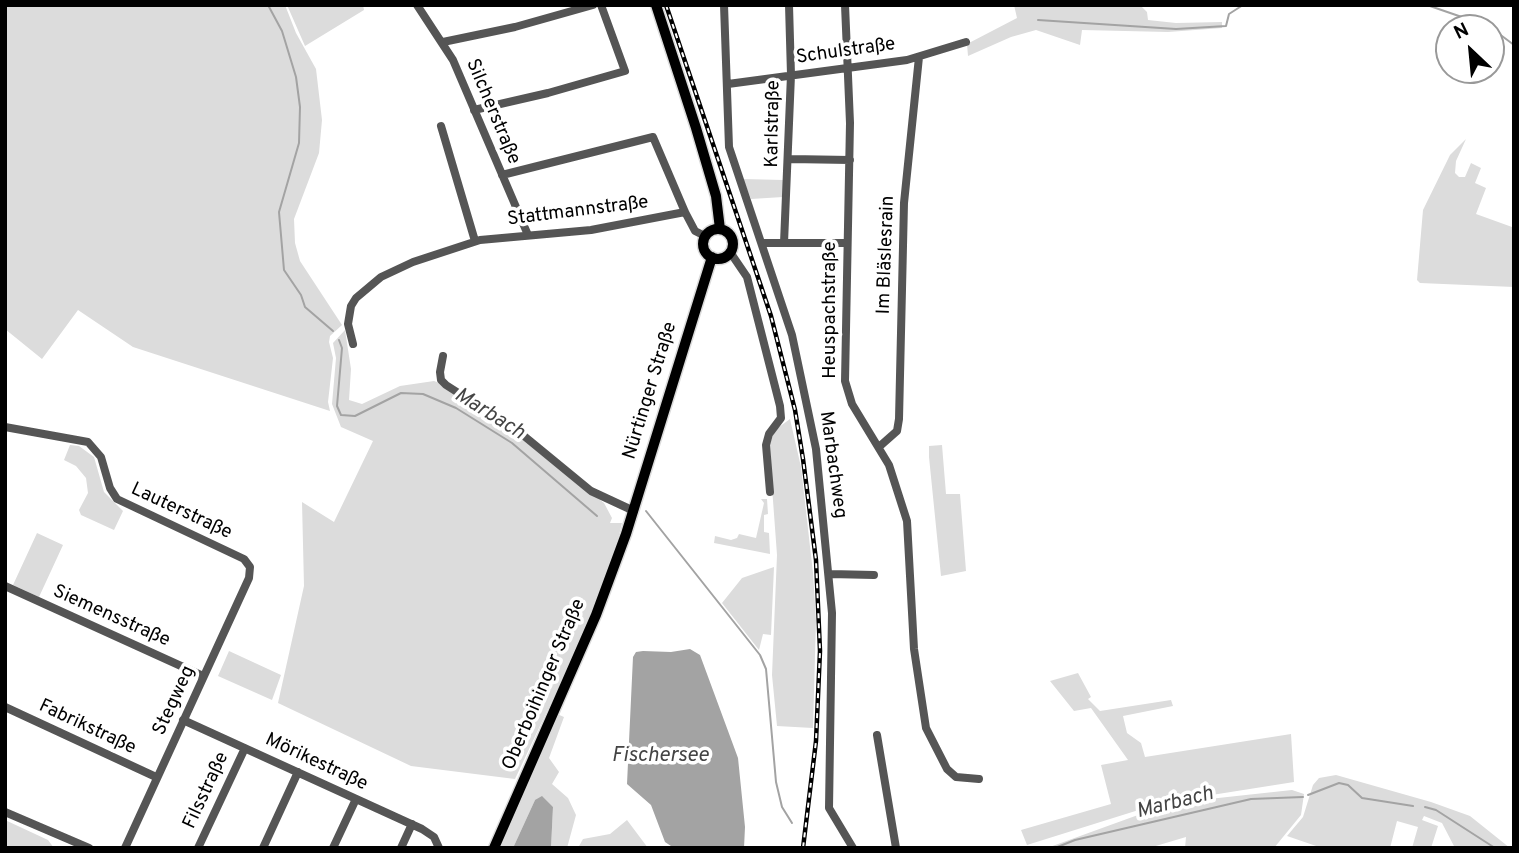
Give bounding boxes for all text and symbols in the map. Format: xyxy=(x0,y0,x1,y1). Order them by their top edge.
north arrow xyxy=(1435,14,1505,84)
text: N xyxy=(1450,18,1473,46)
street label: Schulstraße xyxy=(795,34,897,70)
street label: Silcherstraße xyxy=(460,56,524,168)
street label: Karlstraße xyxy=(762,80,786,168)
street label: Stattmannstraße xyxy=(506,192,650,232)
street label: Im Bläslesrain xyxy=(874,195,900,315)
street label: Heuspachstraße xyxy=(820,241,842,379)
street label: Nürtinger Straße xyxy=(619,319,683,463)
water label: Marbach xyxy=(449,384,529,446)
street label: Marbachweg xyxy=(813,410,851,520)
street label: Lauterstraße xyxy=(127,479,235,545)
street label: Siemensstraße xyxy=(49,581,173,653)
street label: Oberboihinger Straße xyxy=(499,596,591,774)
street label: Stegweg xyxy=(149,663,201,739)
street label: Fabrikstraße xyxy=(35,696,139,760)
street label: Mörikestraße xyxy=(261,729,371,797)
water label: Fischersee xyxy=(611,744,709,770)
street label: Filsstraße xyxy=(179,749,235,833)
water label: Marbach xyxy=(1134,782,1216,826)

